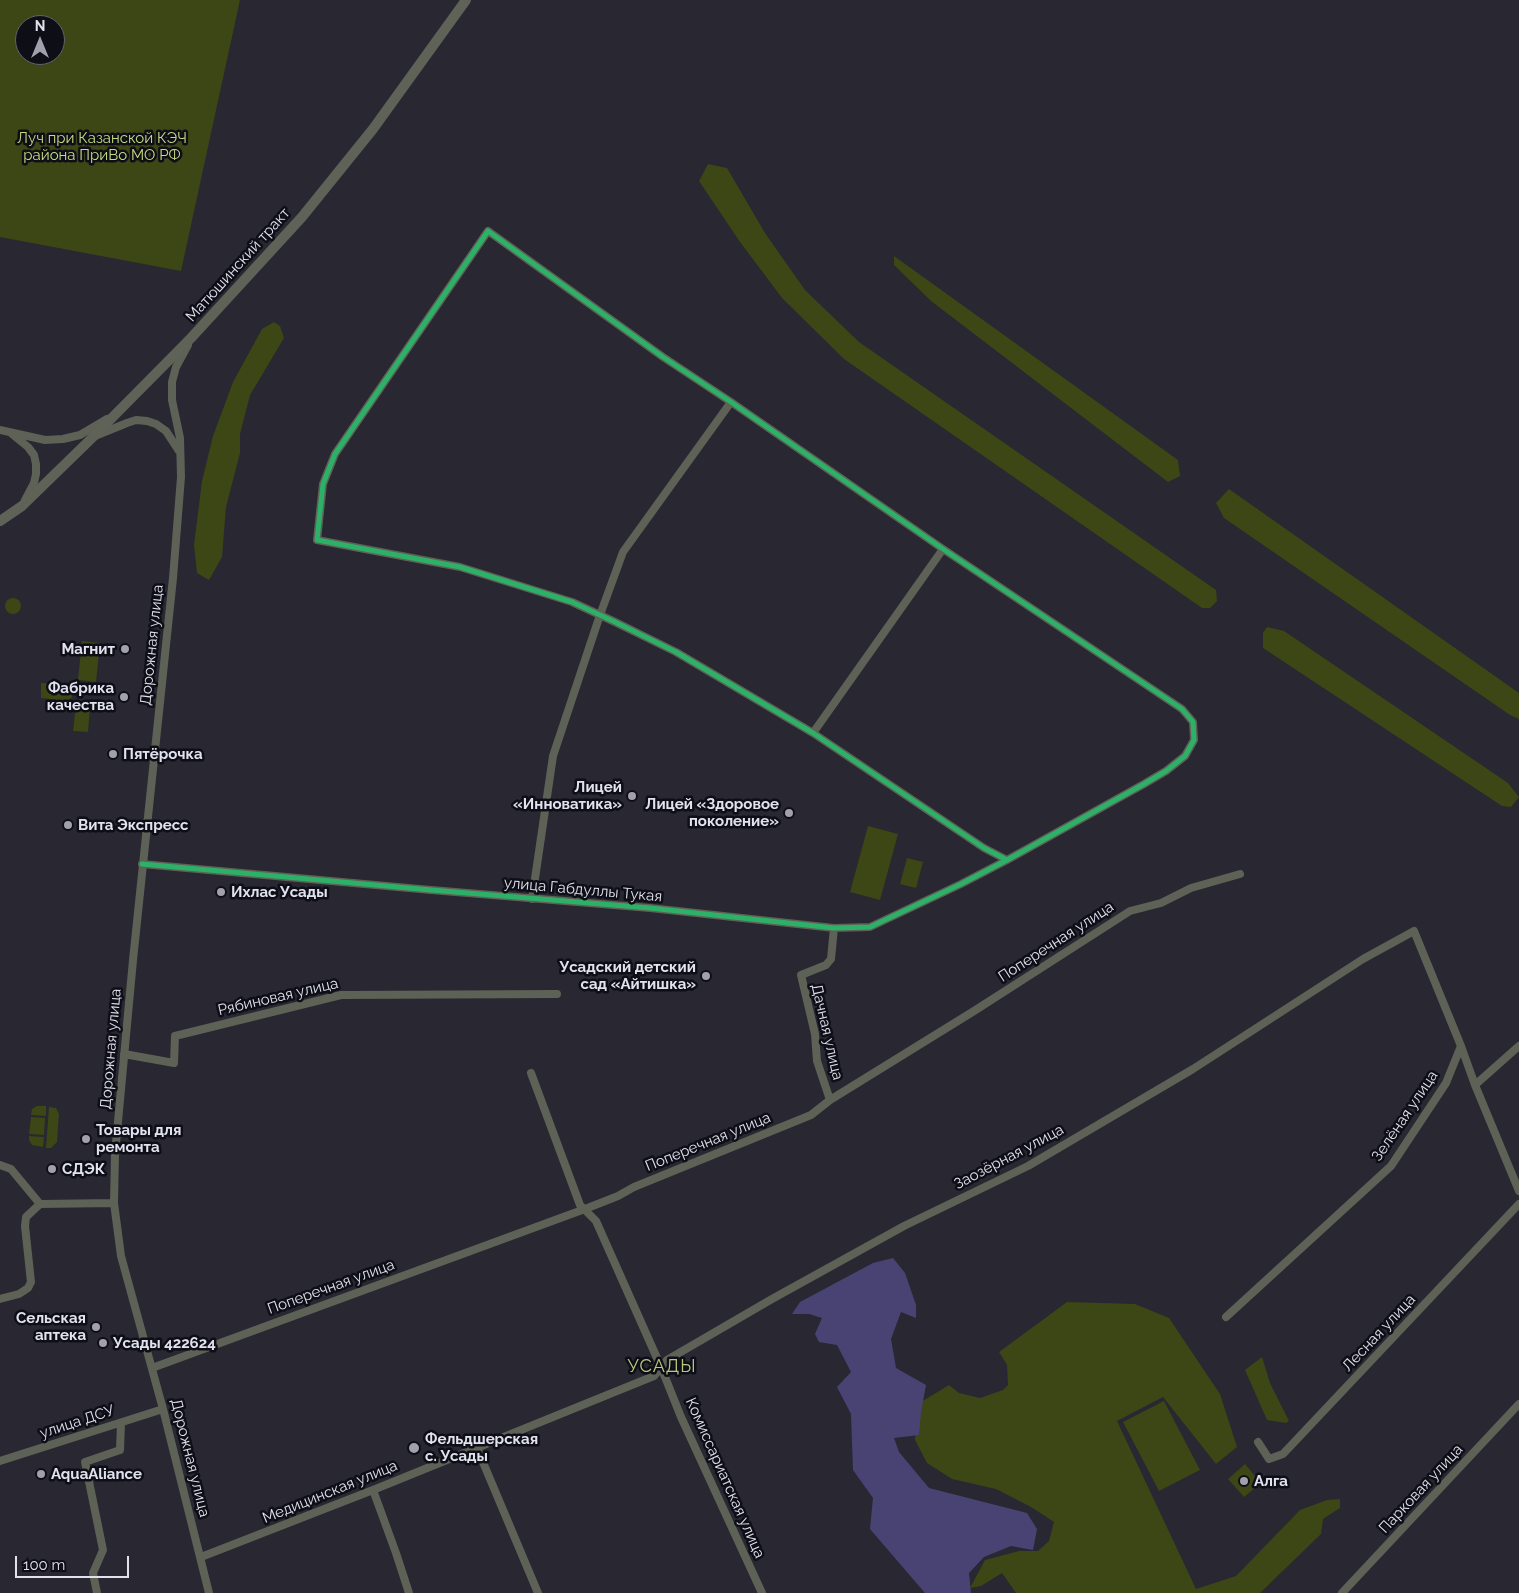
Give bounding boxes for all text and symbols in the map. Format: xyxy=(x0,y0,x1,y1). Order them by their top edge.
north arrow xyxy=(15,15,65,65)
text: N xyxy=(35,18,45,34)
park label: Луч при Казанской КЭЧ района ПриВо МО РФ xyxy=(17,129,187,164)
street label: Матюшинский тракт xyxy=(182,204,294,326)
street label: Дорожная улица xyxy=(137,584,167,706)
place label: Магнит xyxy=(61,640,115,658)
marker: Магнит xyxy=(119,643,131,655)
place label: Фабрика качества xyxy=(47,679,114,714)
marker: Фабрика качества xyxy=(118,691,130,703)
place label: Пятёрочка xyxy=(123,745,203,763)
marker: Пятёрочка xyxy=(107,748,119,760)
place label: Лицей «Инноватика» xyxy=(513,778,622,813)
marker: Лицей «Инноватика» xyxy=(626,790,638,802)
place label: Лицей «Здоровое поколение» xyxy=(645,795,779,830)
marker: Лицей «Здоровое поколение» xyxy=(783,807,795,819)
place label: Вита Экспресс xyxy=(78,816,188,834)
marker: Вита Экспресс xyxy=(62,819,74,831)
street label: улица Габдуллы Тукая xyxy=(503,874,663,906)
place label: Ихлас Усады xyxy=(231,883,328,901)
marker: Ихлас Усады xyxy=(215,886,227,898)
street label: Поперечная улица xyxy=(995,898,1117,986)
place label: Усадский детский сад «Айтишка» xyxy=(560,958,696,993)
marker: Усадский детский сад «Айтишка» xyxy=(700,970,712,982)
street label: Рябиновая улица xyxy=(216,974,340,1020)
street label: Дачная улица xyxy=(807,982,847,1082)
street label: Дорожная улица xyxy=(97,988,125,1110)
street label: Зелёная улица xyxy=(1368,1067,1442,1165)
street label: Поперечная улица xyxy=(643,1109,773,1175)
place label: Товары для ремонта xyxy=(96,1121,181,1156)
street label: Заозёрная улица xyxy=(951,1121,1067,1193)
marker: Товары для ремонта xyxy=(80,1133,92,1145)
place label: СДЭК xyxy=(62,1160,105,1178)
marker: СДЭК xyxy=(46,1163,58,1175)
street label: Поперечная улица xyxy=(265,1256,397,1318)
street label: Лесная улица xyxy=(1339,1291,1419,1375)
place label: Сельская аптека xyxy=(16,1309,86,1344)
marker: Сельская аптека xyxy=(90,1321,102,1333)
place label: Усады 422624 xyxy=(113,1334,216,1352)
marker: Усады 422624 xyxy=(97,1337,109,1349)
district label: УСАДЫ xyxy=(627,1356,697,1378)
street label: Комиссариатская улица xyxy=(681,1395,769,1561)
street label: Дорожная улица xyxy=(167,1397,213,1519)
street label: улица ДСУ xyxy=(38,1402,116,1442)
place label: Фельдшерская с. Усады xyxy=(425,1430,538,1465)
marker: Фельдшерская с. Усады xyxy=(407,1441,421,1455)
street label: Парковая улица xyxy=(1375,1441,1467,1537)
street label: Медицинская улица xyxy=(260,1457,400,1527)
place label: AquaAliance xyxy=(51,1465,142,1483)
marker: AquaAliance xyxy=(35,1468,47,1480)
place label: Алга xyxy=(1254,1472,1288,1490)
marker: Алга xyxy=(1238,1475,1250,1487)
scale bar xyxy=(18,1546,131,1578)
text: 100 m xyxy=(23,1556,65,1574)

